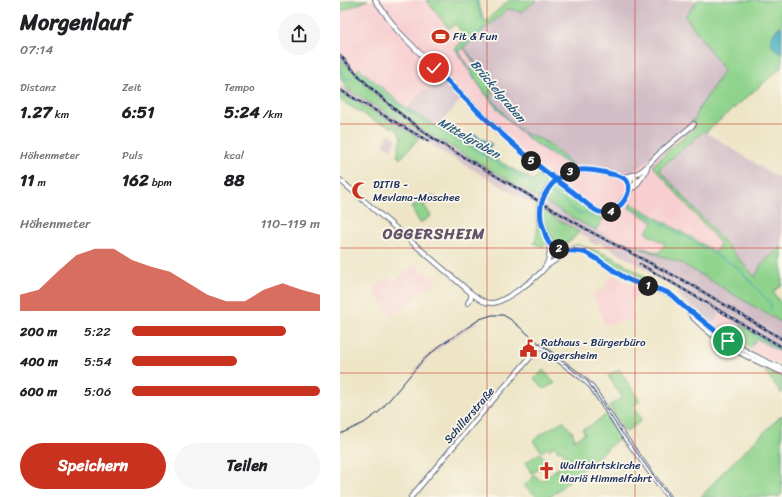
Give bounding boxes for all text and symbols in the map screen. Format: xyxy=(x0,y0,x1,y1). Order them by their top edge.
text: Morgenlauf xyxy=(20,3,131,42)
button: share xyxy=(278,13,320,55)
sports icon: Fit & Fun xyxy=(430,26,450,46)
place label: Fit & Fun xyxy=(453,27,497,46)
text: 07:14 xyxy=(20,38,53,61)
pin xyxy=(417,51,451,85)
water label: Brückelgraben xyxy=(465,55,532,129)
icon: check xyxy=(423,57,445,79)
text: Distanz xyxy=(20,78,56,97)
text: Zeit xyxy=(122,78,141,97)
text: Tempo xyxy=(224,78,255,97)
text: 1.27 xyxy=(20,97,52,127)
text: 6:51 xyxy=(122,97,154,127)
text: 5:24 xyxy=(224,97,260,127)
text: km xyxy=(52,105,69,124)
text: /km xyxy=(260,105,283,124)
water label: Mittelgraben xyxy=(434,111,506,165)
text: Höhenmeter xyxy=(20,146,79,165)
text: Puls xyxy=(122,146,143,165)
text: kcal xyxy=(224,146,244,165)
pin: 5 xyxy=(521,151,541,171)
text: 5 xyxy=(528,151,534,170)
pin: 3 xyxy=(560,162,580,182)
text: 3 xyxy=(567,162,573,181)
text: 11 xyxy=(20,165,35,195)
text: 162 xyxy=(122,165,149,195)
text: 88 xyxy=(224,165,245,195)
text: m xyxy=(35,173,46,192)
text: bpm xyxy=(149,173,172,192)
place label: DITIB - Mevlana-Moschee xyxy=(373,175,461,207)
mosque icon: DITIB - Mevlana-Moschee xyxy=(350,180,370,200)
pin: 4 xyxy=(601,202,621,222)
text: 4 xyxy=(608,202,614,221)
text: Höhenmeter xyxy=(20,212,90,235)
text: 110–119 m xyxy=(261,212,320,235)
district label: OGGERSHEIM xyxy=(382,221,485,247)
pin: 2 xyxy=(549,239,569,259)
text: 2 xyxy=(556,239,562,258)
pin: 1 xyxy=(638,276,658,296)
text: 1 xyxy=(646,276,650,295)
text: 200 m xyxy=(20,320,57,343)
text: 5:22 xyxy=(84,320,111,343)
pin xyxy=(711,324,745,358)
icon: arrive xyxy=(717,330,739,352)
place label: Rathaus - Bürgerbüro Oggersheim xyxy=(541,333,646,365)
public building icon: Rathaus - Bürgerbüro Oggersheim xyxy=(518,338,538,358)
text: 400 m xyxy=(20,350,58,373)
text: 5:54 xyxy=(84,350,112,373)
text: 600 m xyxy=(20,380,57,403)
text: 5:06 xyxy=(84,380,111,403)
street label: Schillerstraße xyxy=(439,382,500,448)
button: Speichern xyxy=(20,443,166,489)
button: Teilen xyxy=(174,443,320,489)
place label: Wallfahrtskirche Mariä Himmelfahrt xyxy=(560,456,653,488)
church icon: Wallfahrtskirche Mariä Himmelfahrt xyxy=(537,461,557,481)

